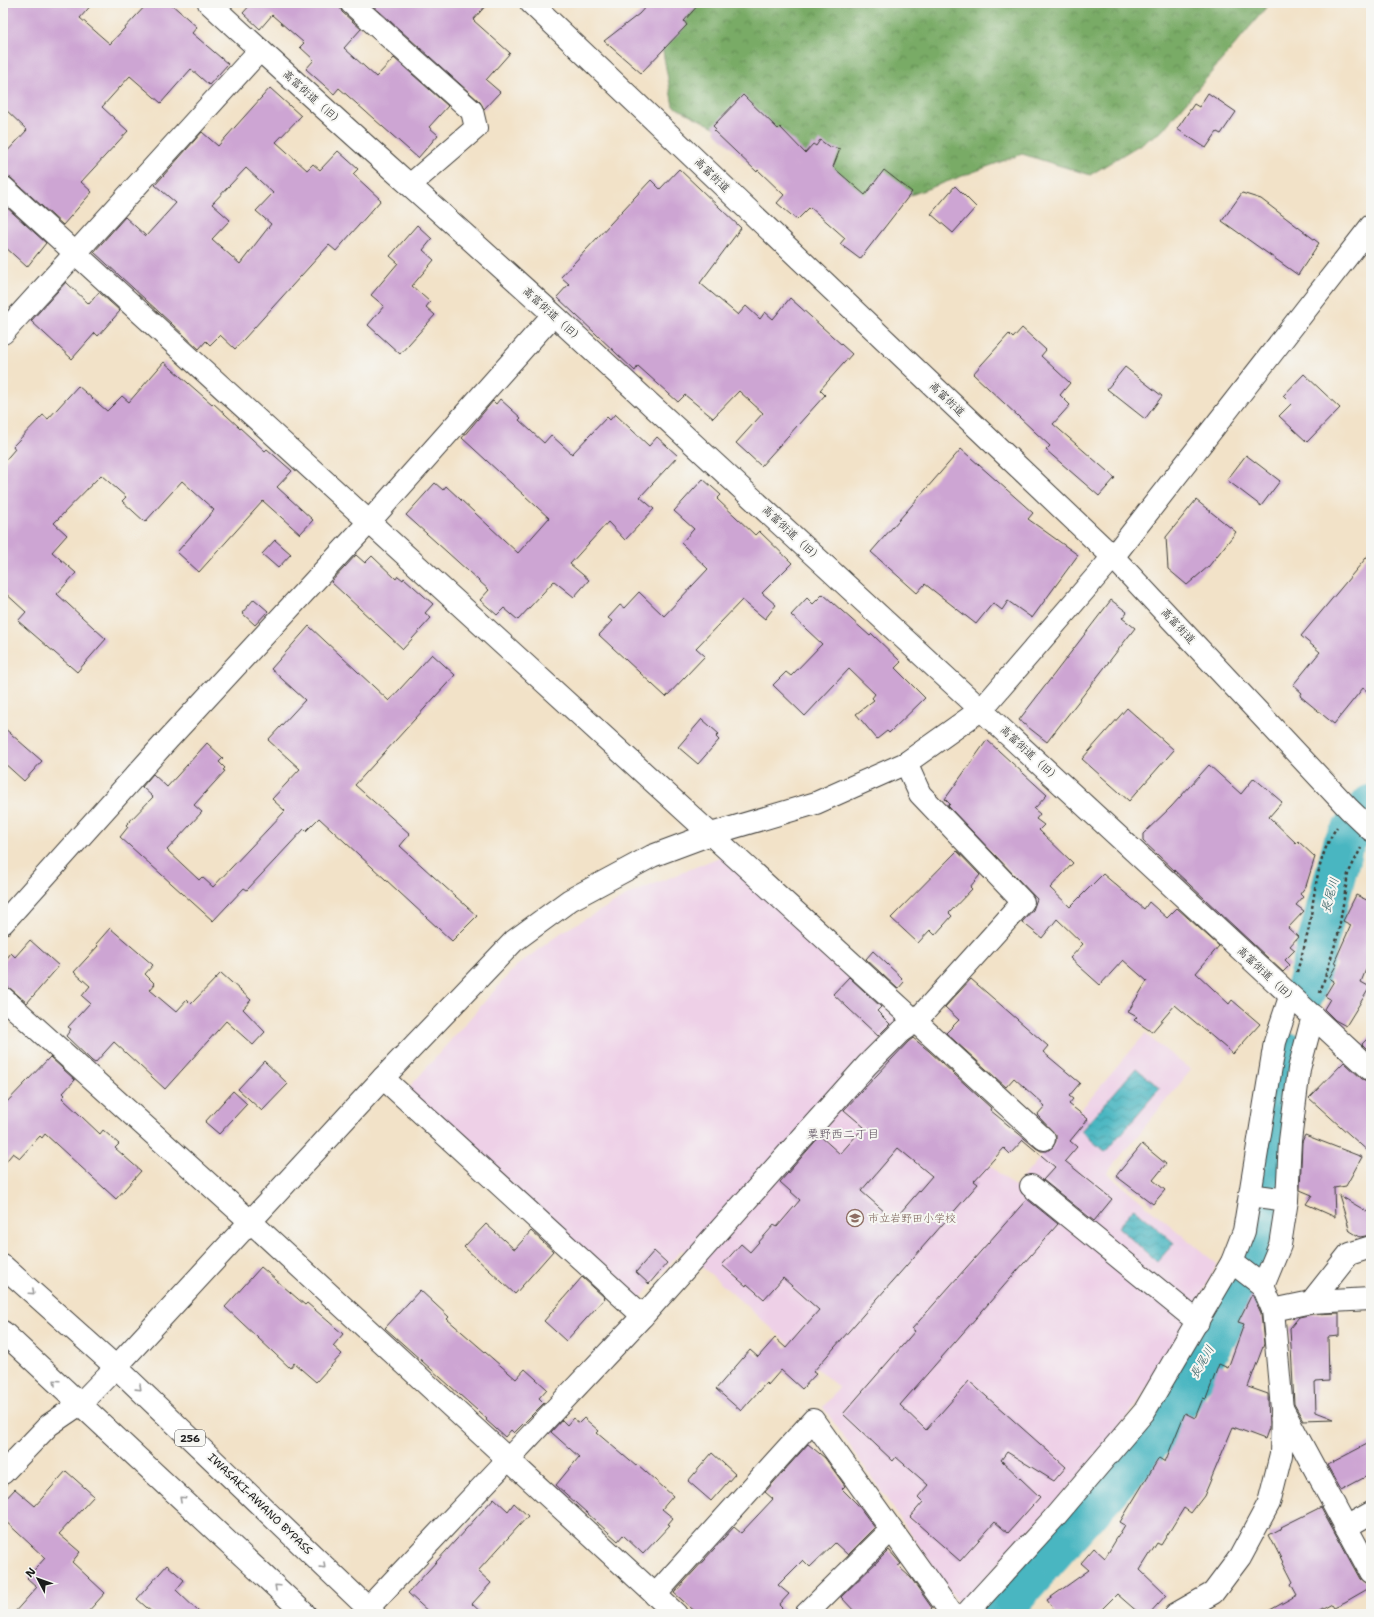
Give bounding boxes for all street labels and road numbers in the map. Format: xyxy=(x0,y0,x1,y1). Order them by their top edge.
street label: 高富街道（旧） xyxy=(279,67,347,129)
street label: 高富街道 xyxy=(691,154,733,196)
street label: 高富街道（旧） xyxy=(519,284,587,346)
street label: 高富街道 xyxy=(926,378,968,420)
street label: 高富街道（旧） xyxy=(759,502,825,566)
street label: 高富街道 xyxy=(1158,605,1198,647)
street label: 高富街道（旧） xyxy=(997,722,1063,786)
street label: 高富街道（旧） xyxy=(1234,943,1300,1007)
road number: 256 xyxy=(175,1430,205,1446)
street label: IWASAKI-AWANO BYPASS xyxy=(205,1450,315,1558)

